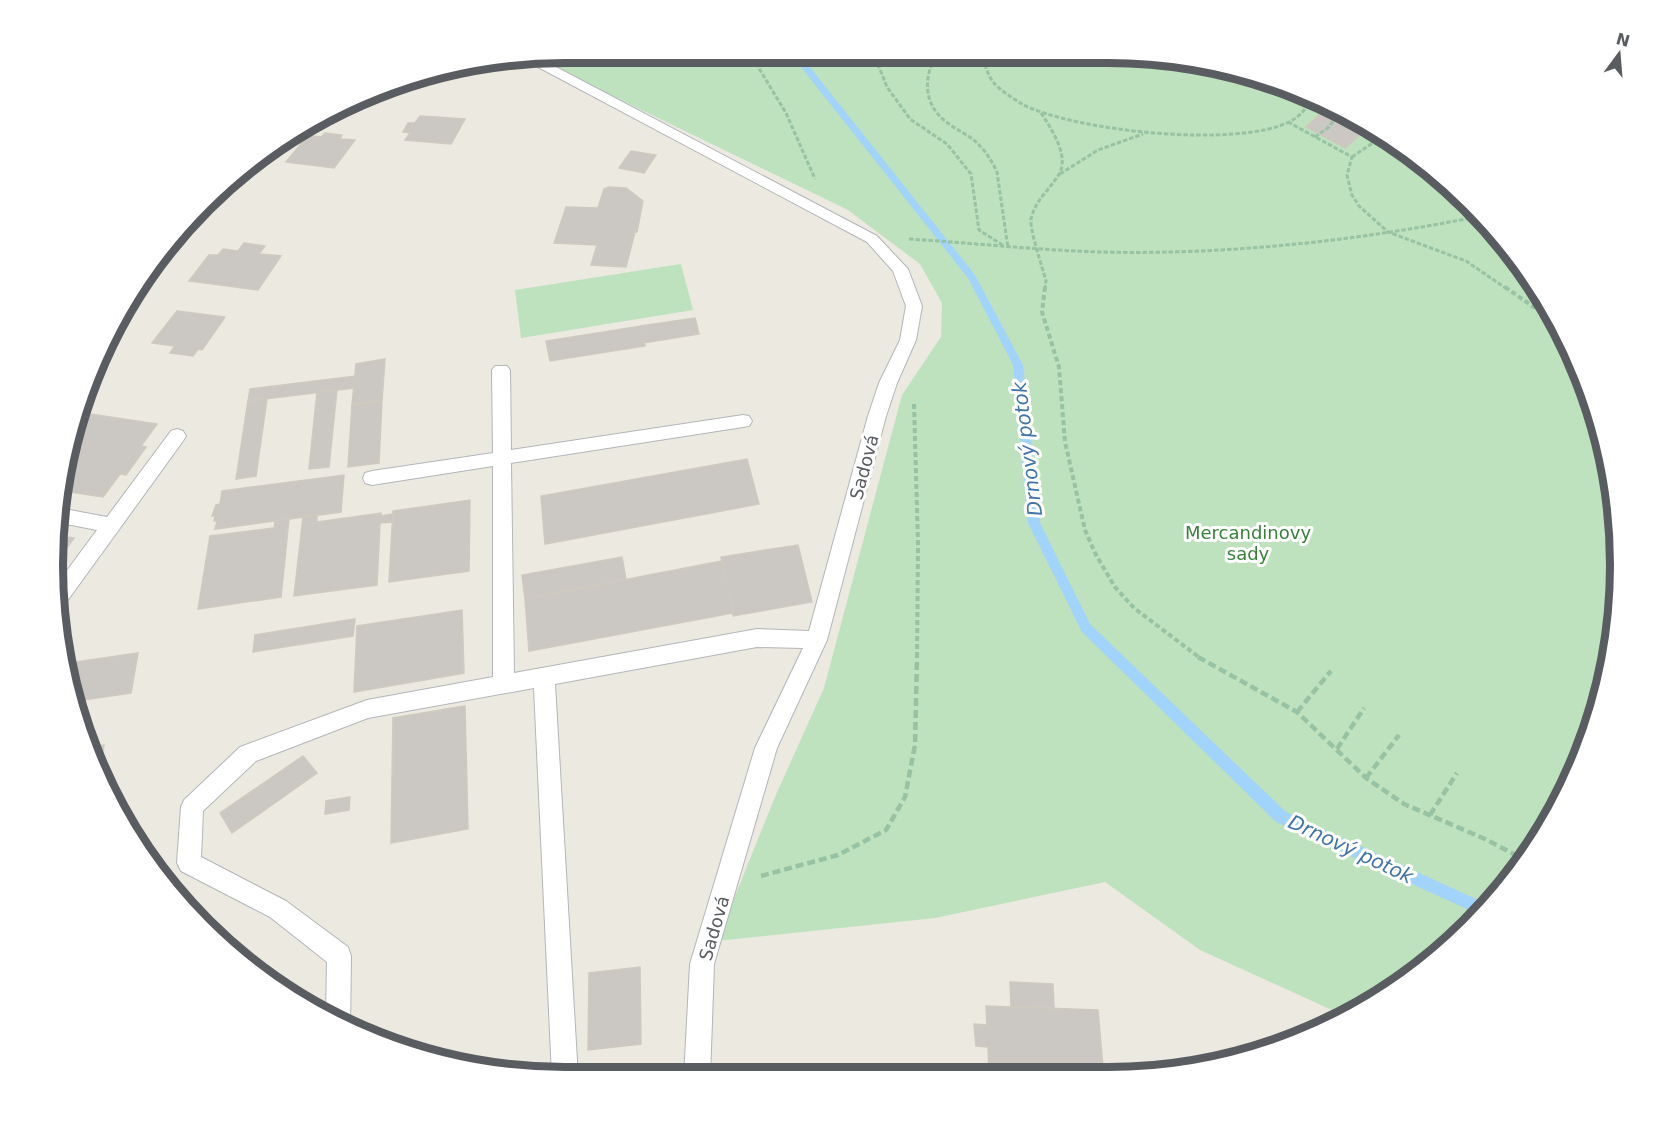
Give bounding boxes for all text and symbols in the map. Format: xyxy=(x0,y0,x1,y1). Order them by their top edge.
north arrow xyxy=(1589,24,1649,84)
text: N xyxy=(1614,29,1632,51)
water label: Drnový potok xyxy=(1007,379,1047,518)
street label: Sadová xyxy=(845,432,883,502)
park label: Mercandinovy sady xyxy=(1185,522,1311,564)
water label: Drnový potok xyxy=(1285,810,1419,889)
street label: Sadová xyxy=(695,893,733,963)

